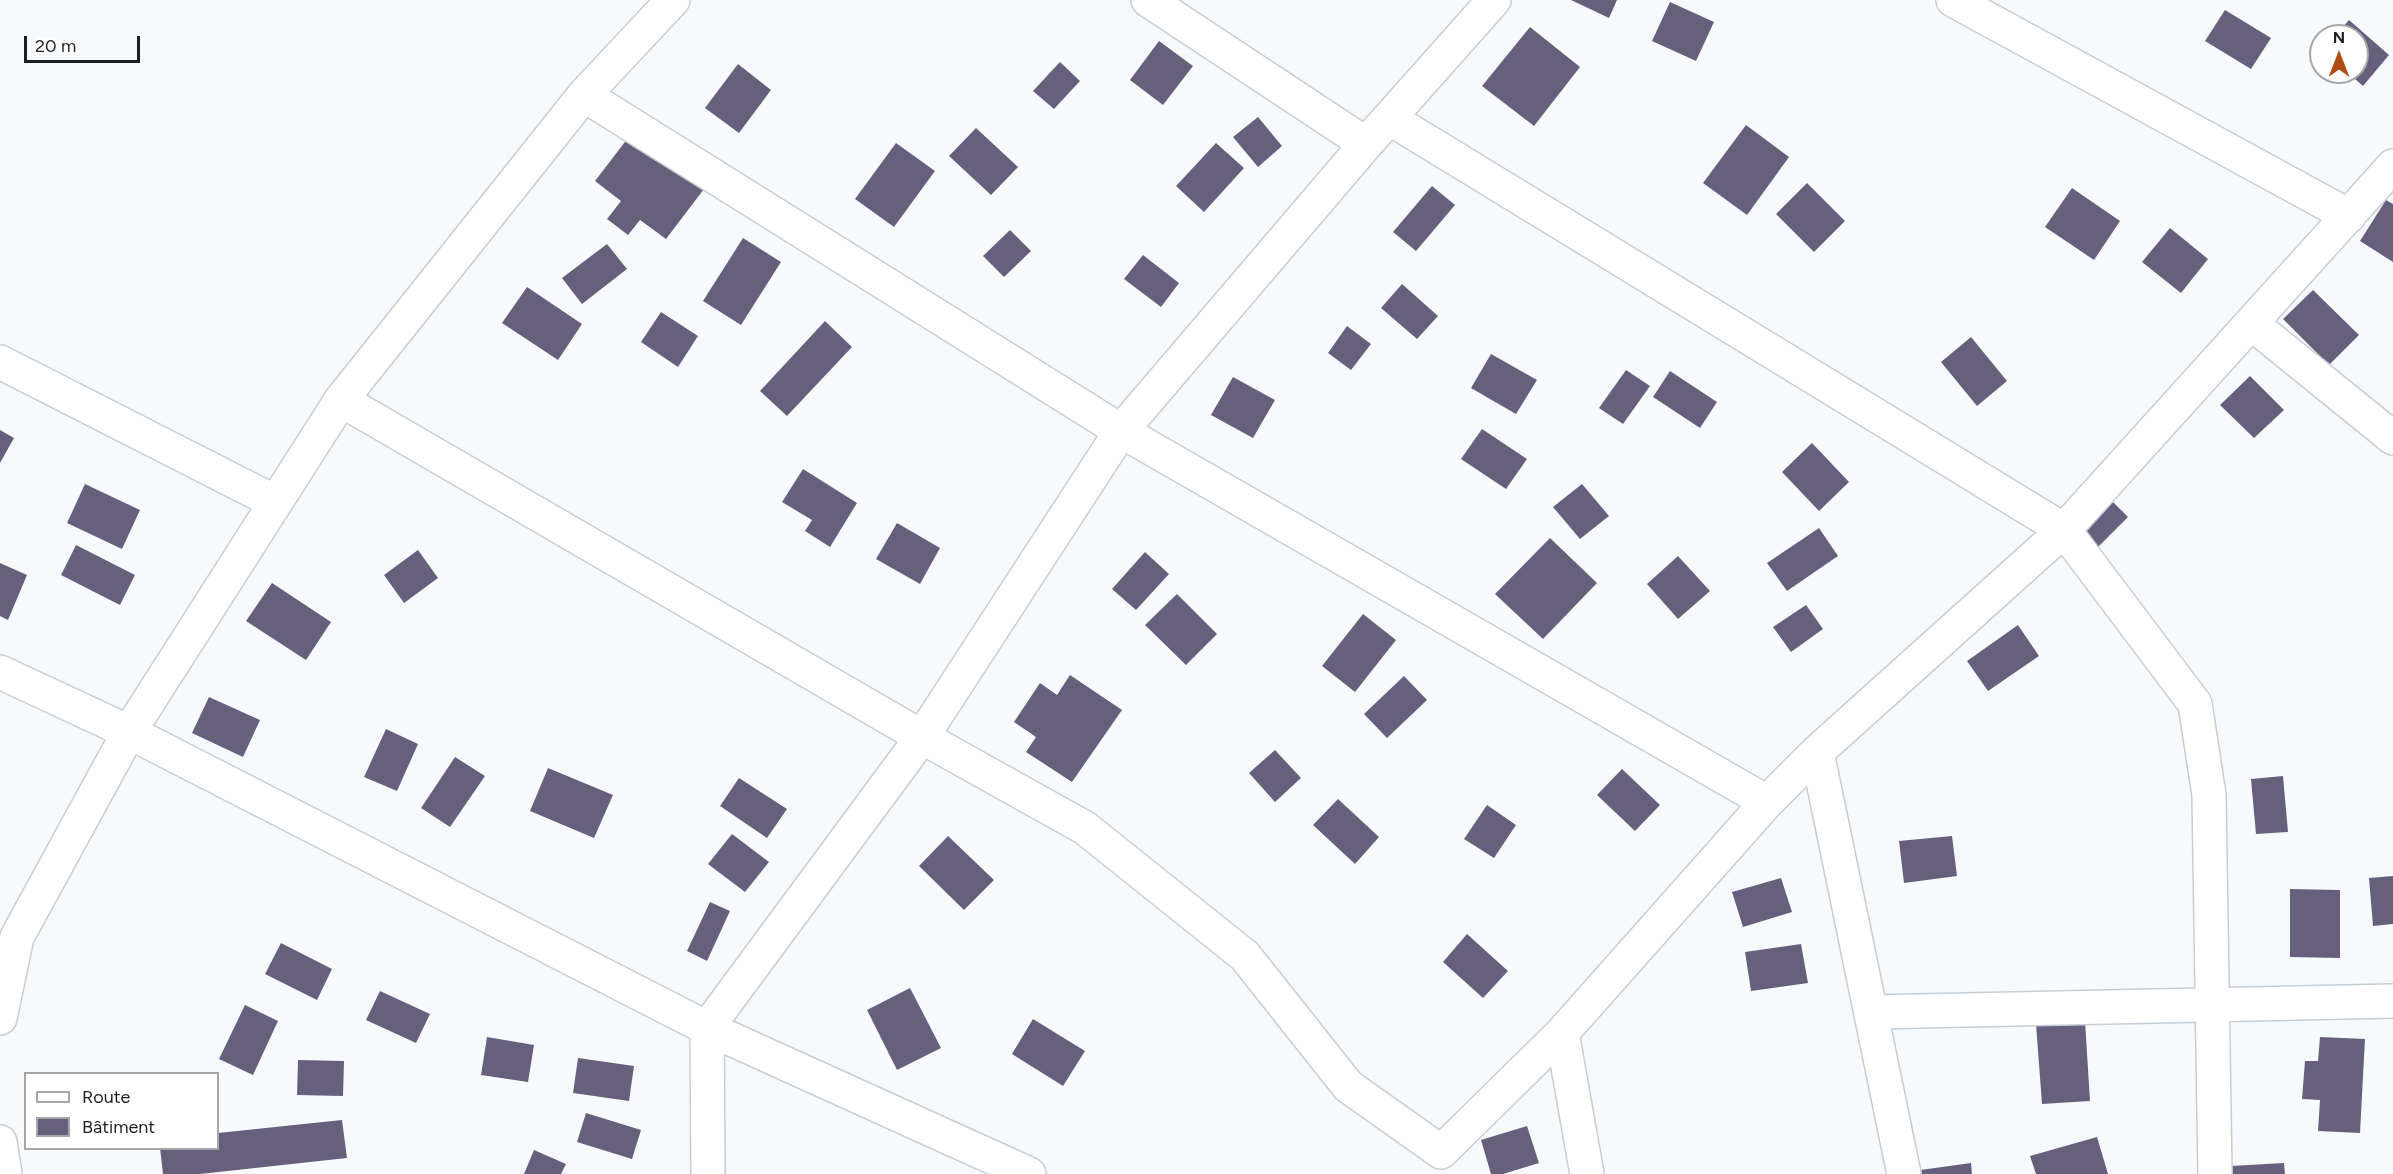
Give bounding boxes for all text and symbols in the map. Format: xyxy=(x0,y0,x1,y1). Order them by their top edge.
scale bar xyxy=(27,24,142,62)
north arrow xyxy=(2309,24,2369,84)
text: N xyxy=(2333,28,2345,47)
text: 20 m xyxy=(35,35,76,57)
legend xyxy=(24,1072,219,1150)
text: Route xyxy=(82,1086,130,1108)
text: Bâtiment xyxy=(82,1116,155,1138)

